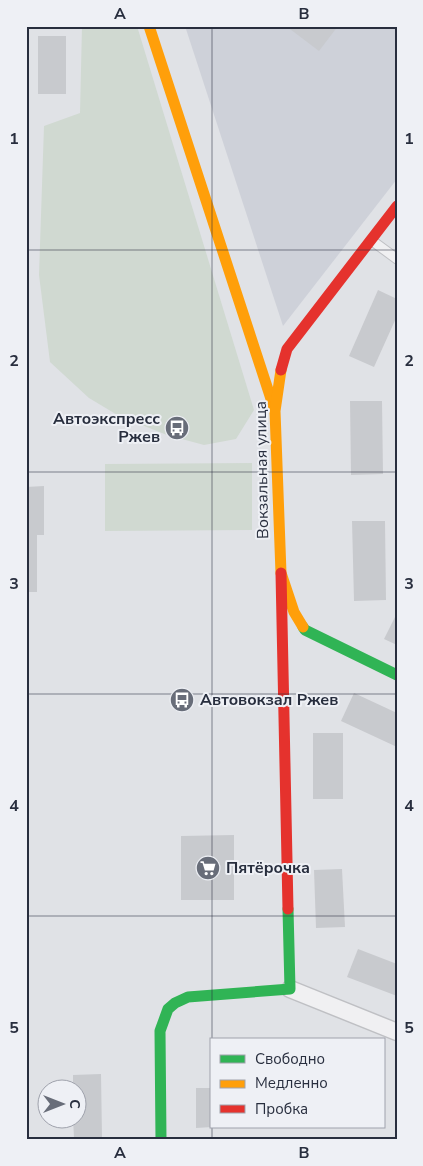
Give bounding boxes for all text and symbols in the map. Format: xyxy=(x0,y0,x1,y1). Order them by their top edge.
text: A xyxy=(114,3,126,25)
text: B xyxy=(298,3,310,25)
text: 1 xyxy=(9,128,19,150)
text: 1 xyxy=(404,128,414,150)
text: 2 xyxy=(9,350,19,372)
text: 2 xyxy=(404,350,414,372)
street label: Вокзальная улица xyxy=(250,401,274,539)
place label: Автоэкспресс Ржев xyxy=(53,408,160,448)
bus stop icon: Автоэкспресс Ржев xyxy=(164,415,190,441)
text: 3 xyxy=(9,573,19,595)
text: 3 xyxy=(404,573,414,595)
bus stop icon: Автовокзал Ржев xyxy=(169,687,195,713)
place label: Автовокзал Ржев xyxy=(200,689,338,711)
text: 4 xyxy=(9,795,19,817)
text: 4 xyxy=(404,795,414,817)
supermarket icon: Пятёрочка xyxy=(195,855,221,881)
place label: Пятёрочка xyxy=(226,857,310,879)
text: 5 xyxy=(9,1017,19,1039)
text: 5 xyxy=(404,1017,414,1039)
legend xyxy=(210,1038,386,1128)
text: Свободно xyxy=(255,1049,325,1069)
text: Медленно xyxy=(255,1073,328,1093)
north arrow xyxy=(38,1078,88,1128)
text: С xyxy=(65,1099,84,1109)
text: Пробка xyxy=(255,1099,308,1119)
text: A xyxy=(114,1142,126,1164)
text: B xyxy=(298,1142,310,1164)

